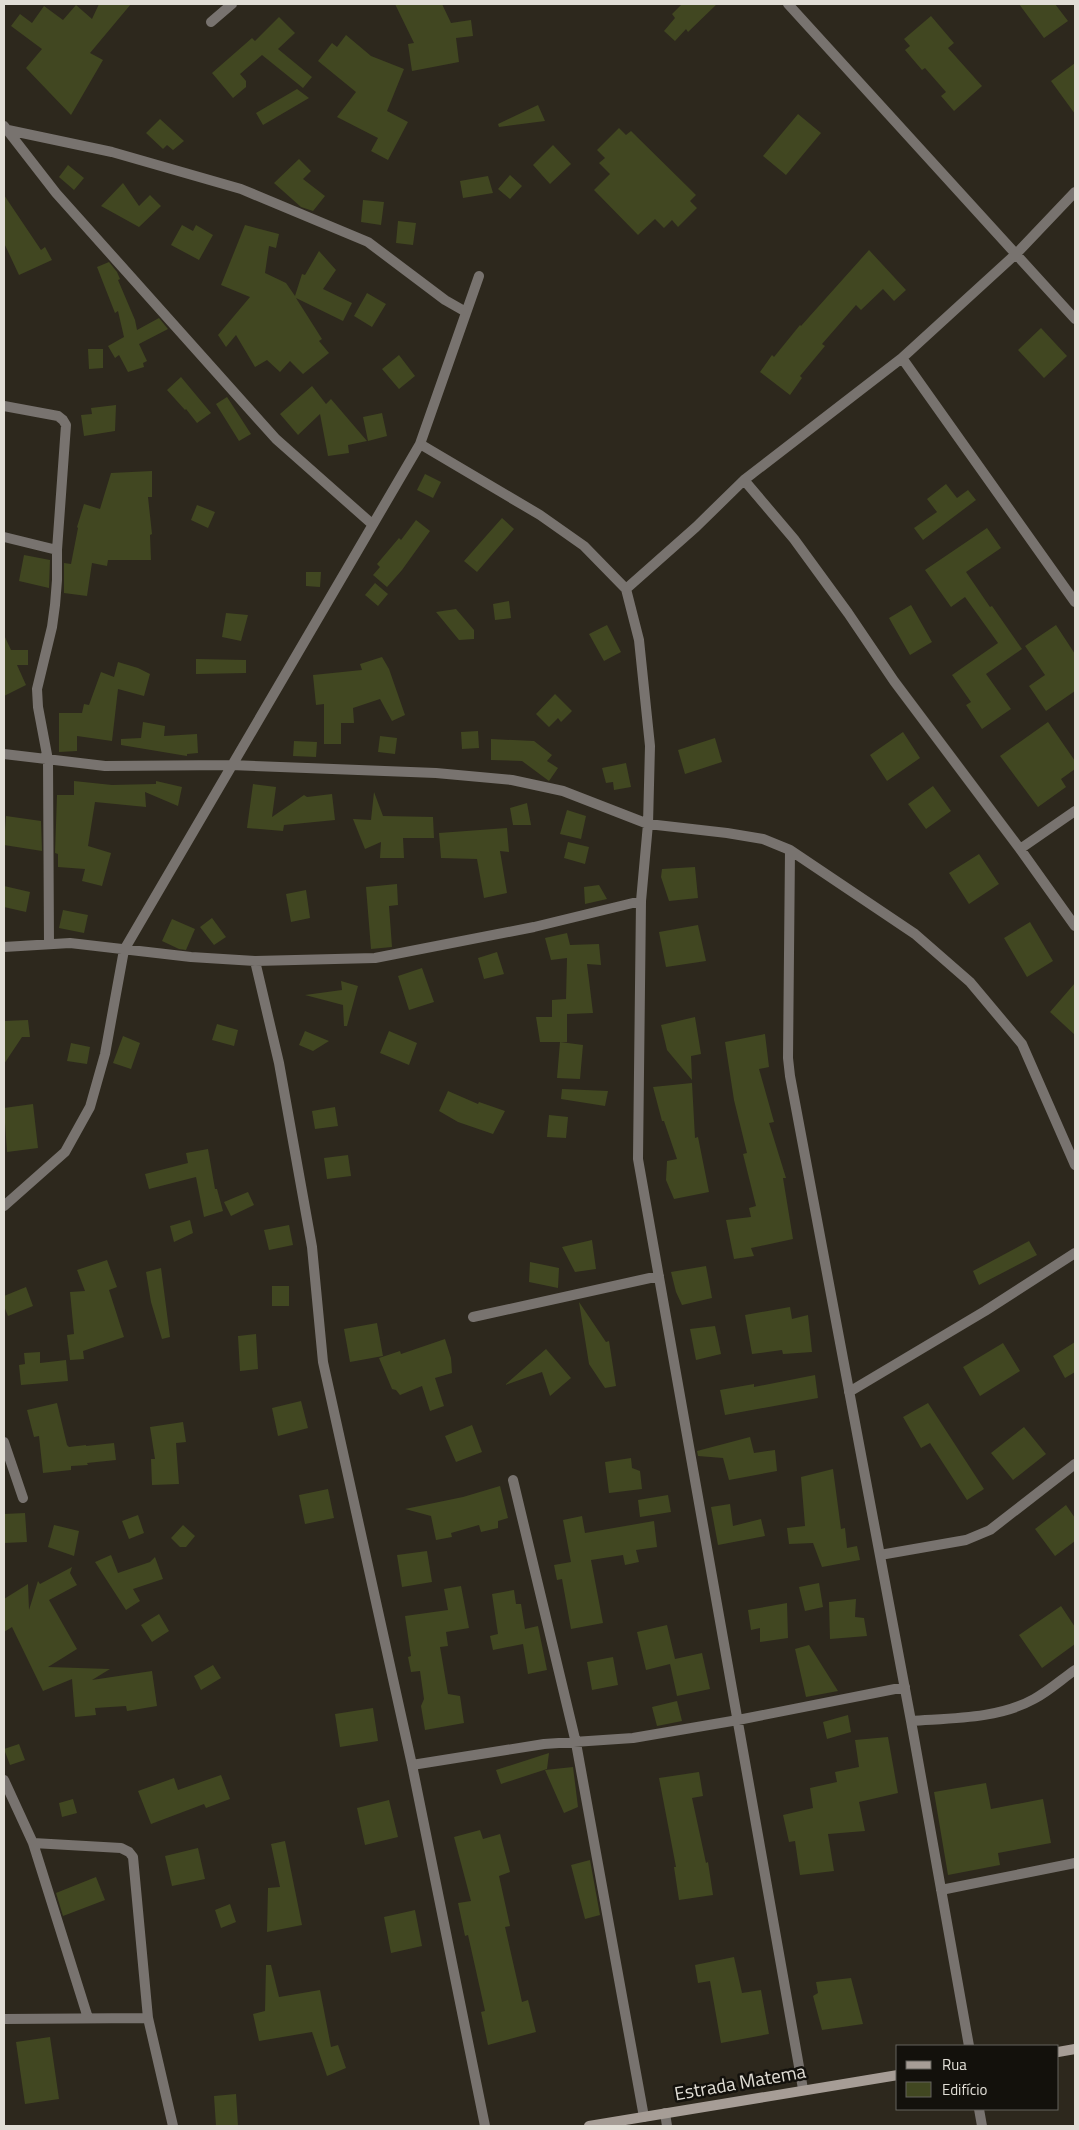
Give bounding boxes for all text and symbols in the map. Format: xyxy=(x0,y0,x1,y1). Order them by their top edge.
legend xyxy=(896,2045,1059,2110)
text: Rua xyxy=(942,2053,967,2076)
street label: Estrada Matema xyxy=(672,2056,808,2107)
text: Edifício xyxy=(942,2078,987,2101)

